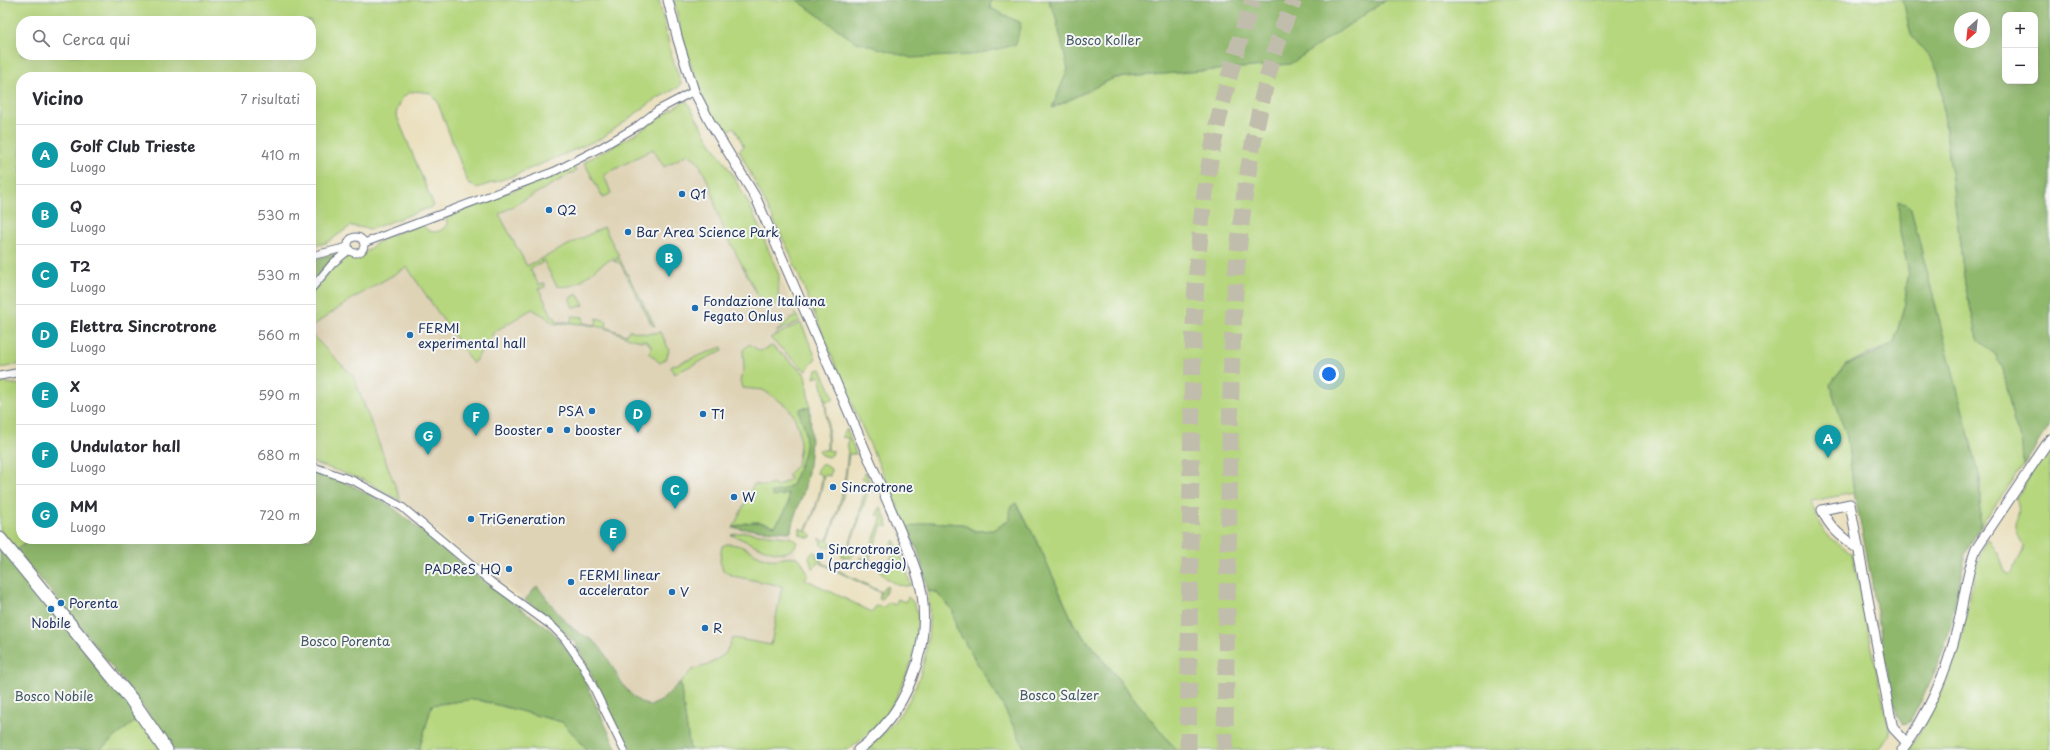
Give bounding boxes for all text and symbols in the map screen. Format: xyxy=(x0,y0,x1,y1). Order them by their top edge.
north arrow xyxy=(1954,12,1990,48)
map controls xyxy=(2002,12,2038,84)
button: + xyxy=(2002,12,2038,48)
search box xyxy=(16,16,316,60)
icon: search xyxy=(30,27,52,49)
text: Cerca qui xyxy=(62,27,130,50)
park label: Bosco Koller xyxy=(1065,30,1142,49)
button: − xyxy=(2002,48,2038,84)
text: Vicino xyxy=(32,85,83,111)
text: 7 risultati xyxy=(240,89,300,108)
text: Golf Club Trieste xyxy=(70,134,196,157)
text: A xyxy=(40,145,50,164)
text: 410 m xyxy=(261,145,300,164)
text: Luogo xyxy=(70,157,106,176)
place label: Q1 xyxy=(690,184,707,203)
marker: Q1 xyxy=(677,189,687,199)
text: Q xyxy=(70,194,82,217)
place label: Q2 xyxy=(557,200,577,219)
text: B xyxy=(41,205,49,224)
text: 530 m xyxy=(257,205,300,224)
marker: Q2 xyxy=(544,205,554,215)
text: Luogo xyxy=(70,217,106,236)
place label: Bar Area Science Park xyxy=(636,222,779,241)
marker: Bar Area Science Park xyxy=(623,227,633,237)
pin: B xyxy=(656,244,682,277)
text: T2 xyxy=(70,254,91,277)
text: C xyxy=(40,265,50,284)
text: 530 m xyxy=(257,265,300,284)
text: Luogo xyxy=(70,277,106,296)
place label: Fondazione Italiana Fegato Onlus xyxy=(703,291,826,325)
marker: Fondazione Italiana Fegato Onlus xyxy=(690,303,700,313)
text: Elettra Sincrotrone xyxy=(70,314,217,337)
place label: FERMI experimental hall xyxy=(418,318,526,352)
text: D xyxy=(40,325,50,344)
text: 560 m xyxy=(258,325,300,344)
marker: FERMI experimental hall xyxy=(405,330,415,340)
text: Luogo xyxy=(70,337,106,356)
your location xyxy=(1319,364,1339,384)
text: X xyxy=(70,374,80,397)
text: E xyxy=(41,385,49,404)
text: 590 m xyxy=(258,385,300,404)
text: Luogo xyxy=(70,397,106,416)
pin: D xyxy=(625,400,651,433)
place label: PSA xyxy=(558,401,584,420)
pin: F xyxy=(463,403,489,436)
place label: T1 xyxy=(711,404,725,423)
marker: PSA xyxy=(587,406,597,416)
marker: T1 xyxy=(698,409,708,419)
place label: Booster xyxy=(494,420,543,439)
place label: booster xyxy=(575,420,623,439)
pin: G xyxy=(415,422,441,455)
marker: Booster xyxy=(545,425,555,435)
marker: booster xyxy=(562,425,572,435)
pin: A xyxy=(1815,425,1841,458)
text: Undulator hall xyxy=(70,434,180,457)
text: F xyxy=(41,445,49,464)
text: 680 m xyxy=(257,445,300,464)
text: Luogo xyxy=(70,457,106,476)
pin: C xyxy=(662,476,688,509)
place label: Sincrotrone xyxy=(841,477,913,496)
marker: Sincrotrone xyxy=(828,482,838,492)
place label: W xyxy=(742,487,756,506)
marker: W xyxy=(729,492,739,502)
text: MM xyxy=(70,494,98,517)
text: G xyxy=(40,505,50,524)
text: 720 m xyxy=(260,505,300,524)
place label: TriGeneration xyxy=(479,509,566,528)
marker: TriGeneration xyxy=(466,514,476,524)
text: Luogo xyxy=(70,517,106,536)
pin: E xyxy=(600,519,626,552)
place label: Sincrotrone (parcheggio) xyxy=(828,539,907,573)
marker: Sincrotrone (parcheggio) xyxy=(815,551,825,561)
place label: PADReS HQ xyxy=(424,559,501,578)
marker: PADReS HQ xyxy=(504,564,514,574)
place label: FERMI linear accelerator xyxy=(579,565,661,599)
marker: FERMI linear accelerator xyxy=(566,577,576,587)
place label: V xyxy=(680,582,689,601)
marker: V xyxy=(667,587,677,597)
place label: Porenta xyxy=(69,593,119,612)
marker: Porenta xyxy=(56,598,66,608)
marker: Nobile xyxy=(46,604,56,614)
place label: Nobile xyxy=(31,613,71,632)
place label: R xyxy=(713,618,722,637)
marker: R xyxy=(700,623,710,633)
park label: Bosco Porenta xyxy=(300,631,391,650)
park label: Bosco Salzer xyxy=(1019,685,1100,704)
park label: Bosco Nobile xyxy=(14,686,94,705)

